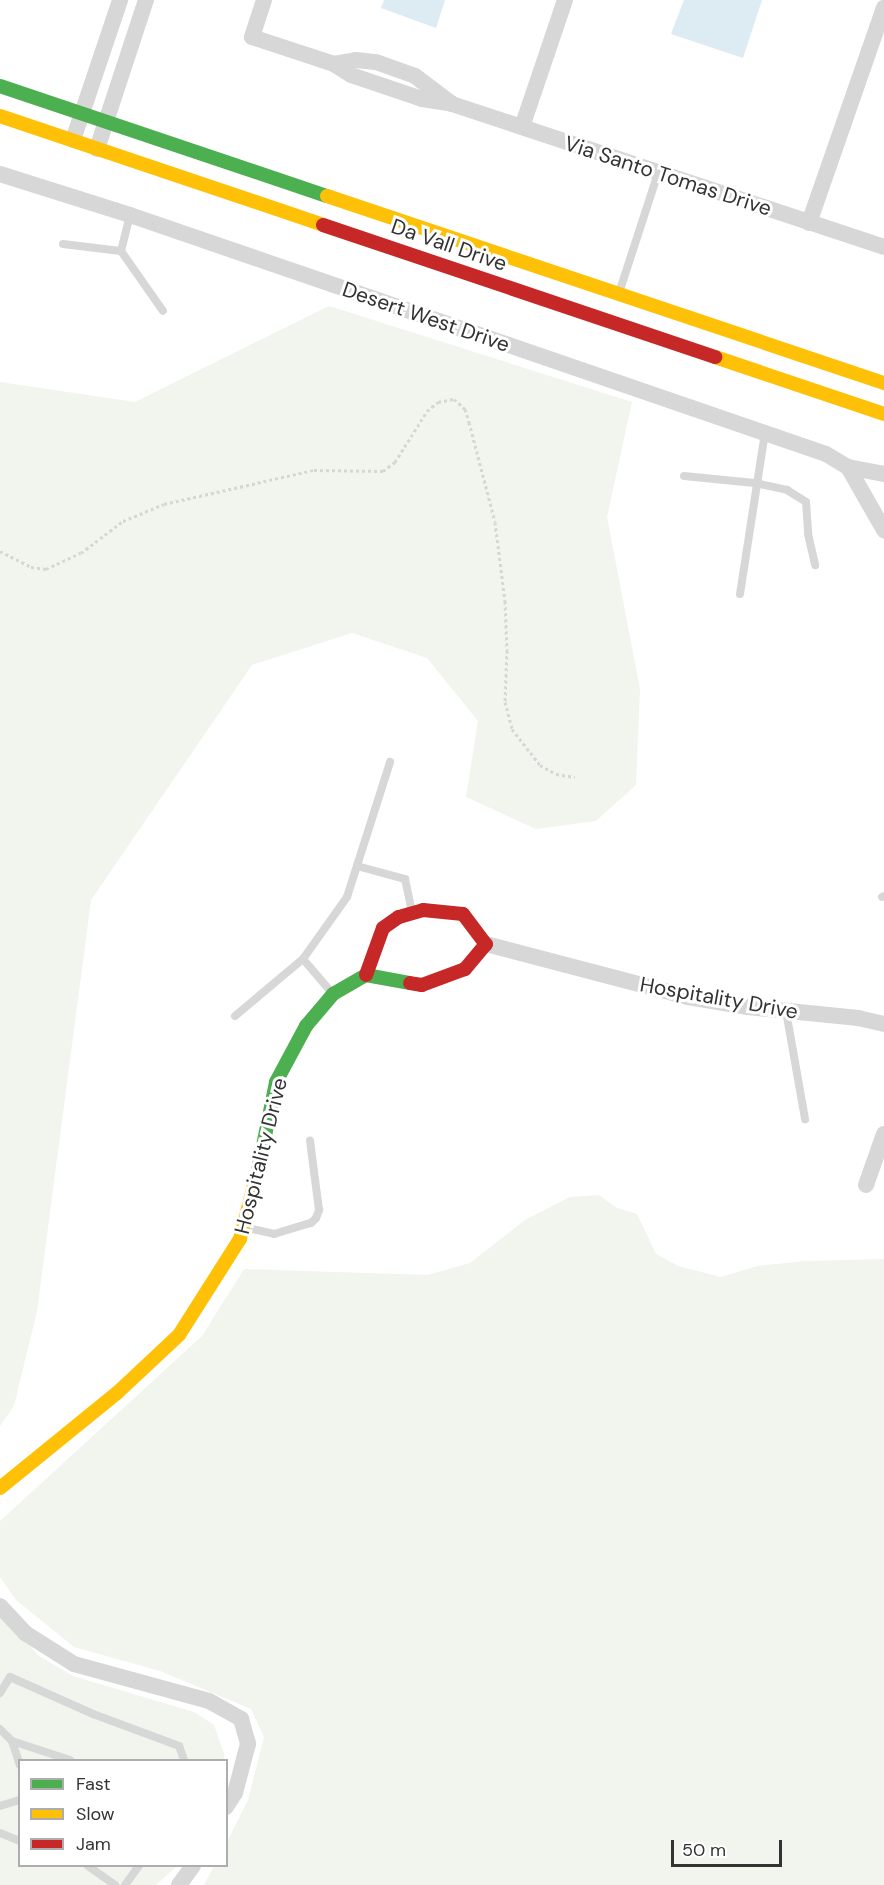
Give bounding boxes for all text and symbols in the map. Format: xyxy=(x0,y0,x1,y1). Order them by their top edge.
street label: Via Santo Tomas Drive xyxy=(561,131,775,221)
street label: Da Vall Drive xyxy=(388,213,510,277)
street label: Desert West Drive xyxy=(339,277,513,357)
street label: Hospitality Drive xyxy=(638,972,800,1024)
street label: Hospitality Drive xyxy=(229,1075,293,1237)
legend xyxy=(18,1759,228,1867)
text: Fast xyxy=(76,1772,111,1796)
text: Slow xyxy=(76,1802,115,1826)
scale bar xyxy=(674,1828,785,1866)
text: Jam xyxy=(76,1832,111,1856)
text: 50 m xyxy=(682,1838,726,1862)

